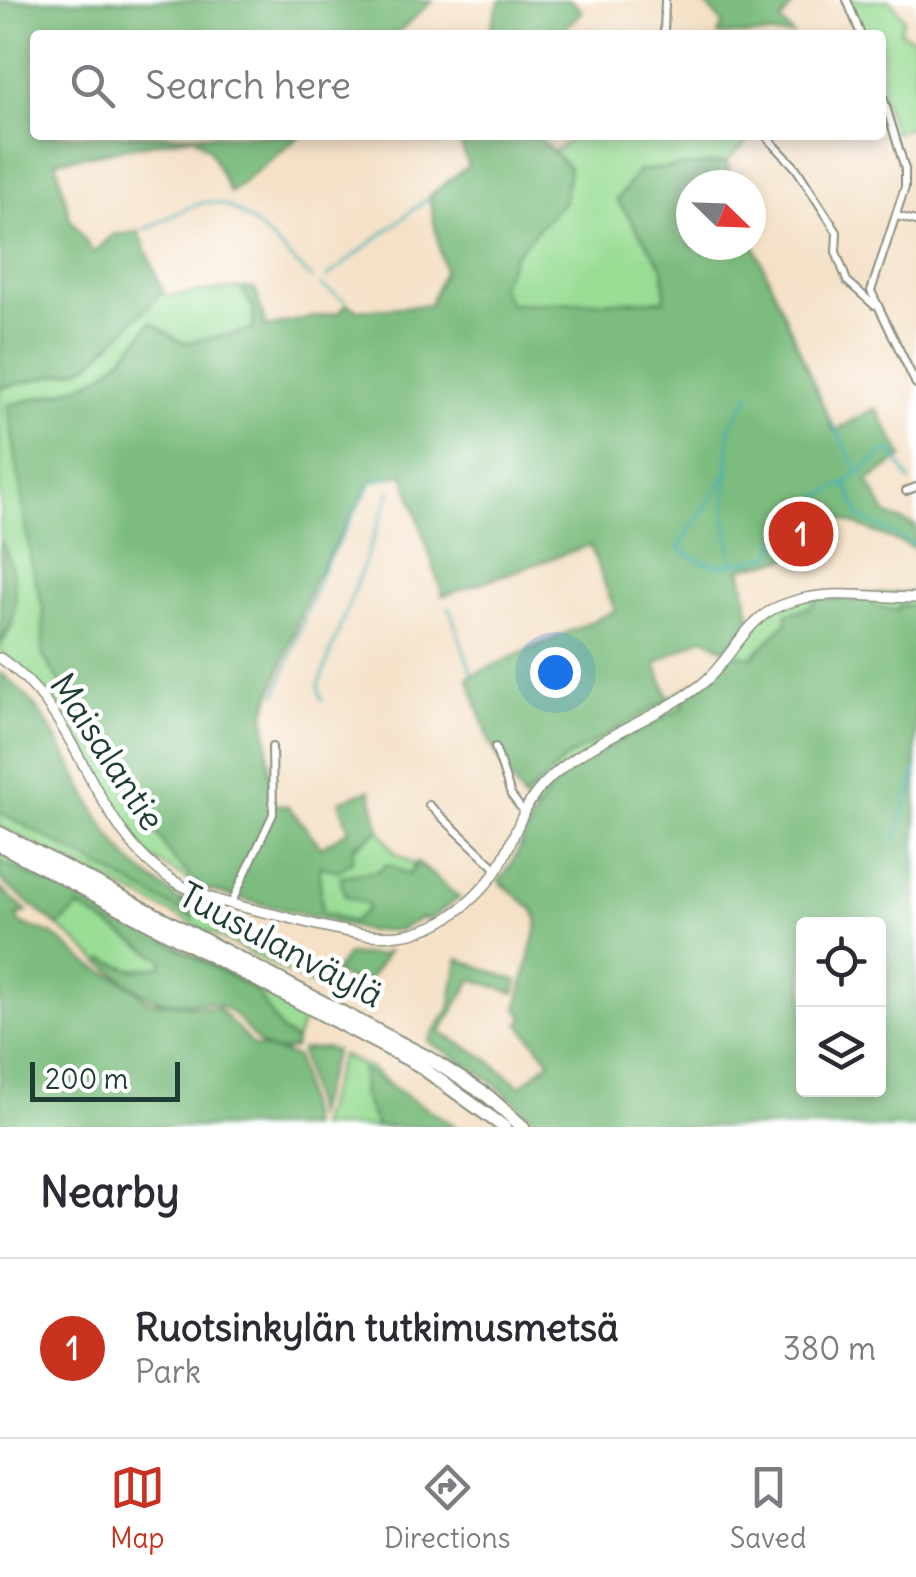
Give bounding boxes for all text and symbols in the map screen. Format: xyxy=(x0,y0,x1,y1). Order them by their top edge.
search box xyxy=(30,30,886,140)
icon: search xyxy=(65,58,120,113)
text: Search here xyxy=(145,62,351,109)
north arrow xyxy=(676,170,766,260)
pin: 1 xyxy=(768,496,834,572)
your location xyxy=(530,647,581,698)
street label: Maisalantie xyxy=(41,665,175,838)
street label: Tuusulanväylä xyxy=(172,872,391,1016)
map controls xyxy=(796,917,886,1097)
button: locate xyxy=(796,917,886,1007)
button: layers xyxy=(796,1007,886,1097)
scale bar xyxy=(30,1057,180,1102)
text: 200 m xyxy=(45,1061,128,1097)
text: Nearby xyxy=(40,1166,179,1218)
text: Ruotsinkylän tutkimusmetsä xyxy=(135,1304,619,1351)
text: 1 xyxy=(66,1328,79,1369)
text: 380 m xyxy=(783,1328,876,1369)
text: Park xyxy=(135,1351,201,1392)
tab: Map xyxy=(110,1460,165,1556)
tab: Directions xyxy=(384,1460,510,1556)
tab: Saved xyxy=(730,1460,806,1556)

